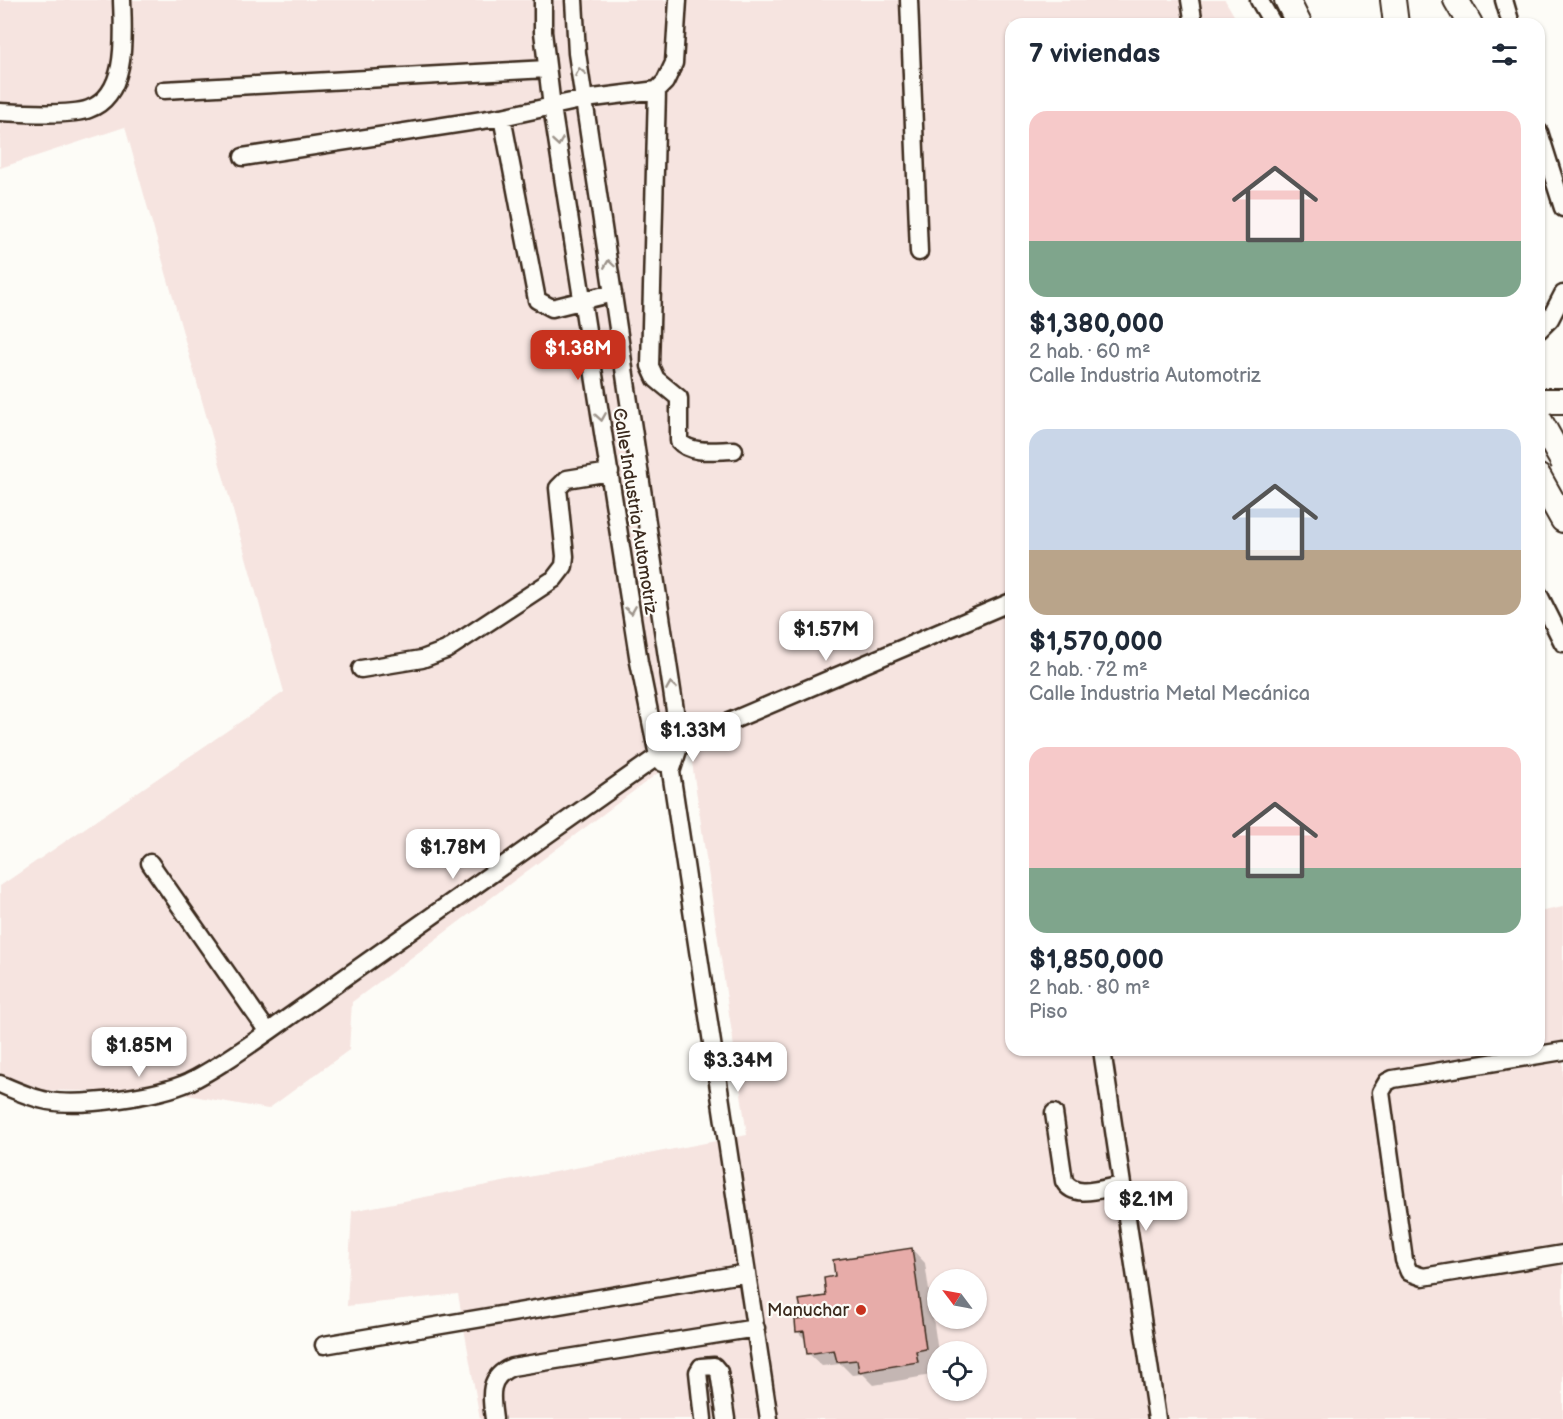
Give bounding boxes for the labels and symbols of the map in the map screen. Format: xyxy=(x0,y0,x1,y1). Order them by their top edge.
one-way arrow xyxy=(574,67,587,77)
one-way arrow xyxy=(551,136,564,146)
one-way arrow xyxy=(603,260,615,269)
pin: $1.38M xyxy=(529,330,627,381)
street label: Calle Industria Automotriz xyxy=(608,406,662,616)
one-way arrow xyxy=(594,412,607,422)
one-way arrow xyxy=(624,605,636,615)
pin: $1.57M xyxy=(777,611,875,662)
one-way arrow xyxy=(665,681,678,691)
pin: $1.33M xyxy=(644,712,742,763)
pin: $1.78M xyxy=(404,829,502,880)
pin: $1.85M xyxy=(90,1027,188,1078)
pin: $3.34M xyxy=(689,1042,787,1093)
pin: $2.1M xyxy=(1104,1181,1188,1232)
north arrow xyxy=(927,1269,987,1329)
place label: Manuchar xyxy=(767,1300,849,1321)
marker: Manuchar xyxy=(854,1303,868,1317)

